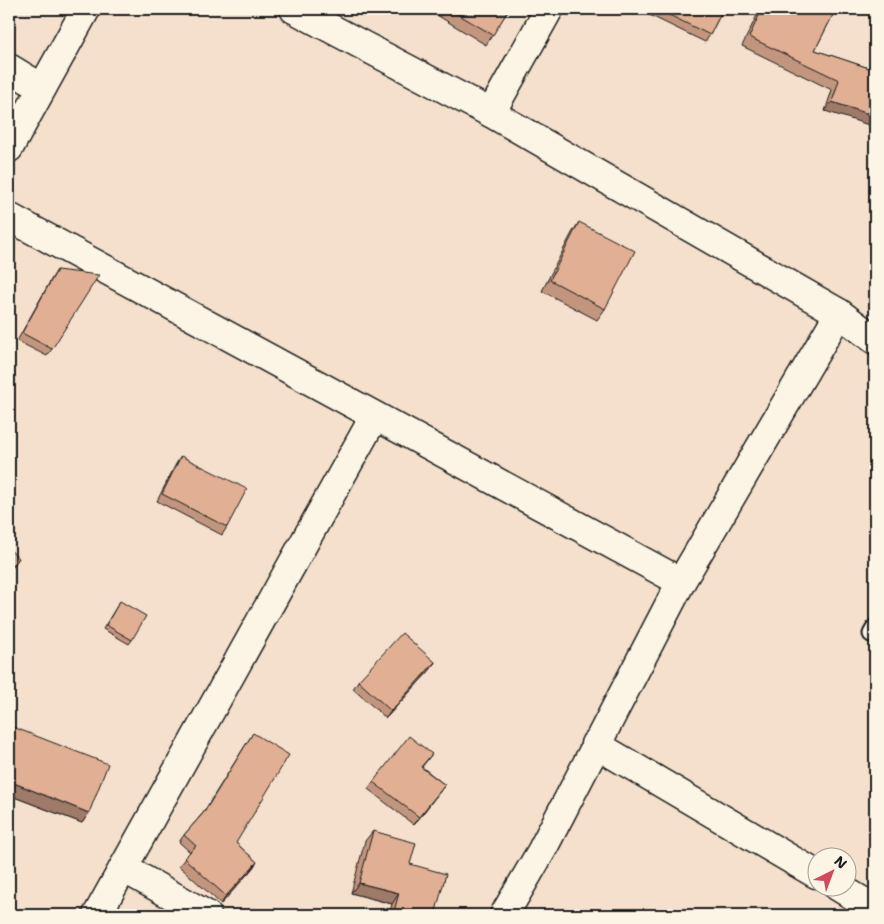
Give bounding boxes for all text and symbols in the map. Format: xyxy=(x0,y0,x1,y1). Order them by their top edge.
north arrow xyxy=(806,846,856,896)
text: N xyxy=(831,852,851,873)

